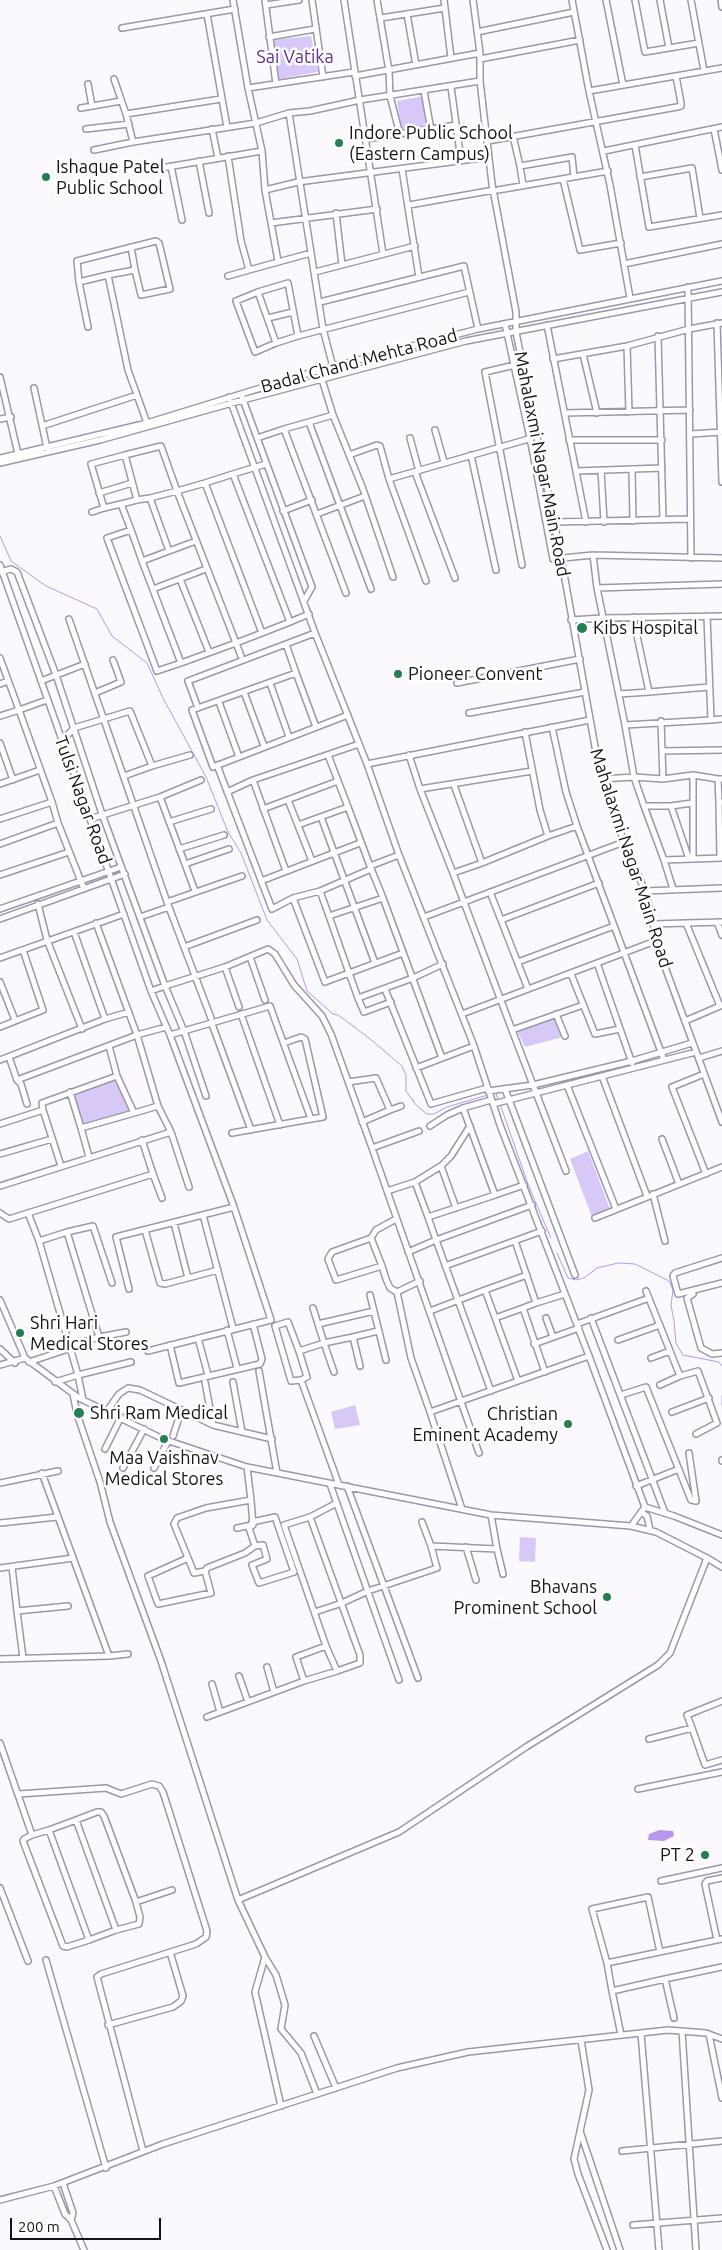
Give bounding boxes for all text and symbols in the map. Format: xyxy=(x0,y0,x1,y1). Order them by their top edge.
park label: Sai Vatika xyxy=(256,46,334,68)
place label: Indore Public School (Eastern Campus) xyxy=(349,122,513,164)
marker: Indore Public School (Eastern Campus) xyxy=(333,137,345,149)
place label: Ishaque Patel Public School xyxy=(56,156,164,198)
marker: Ishaque Patel Public School xyxy=(40,171,52,183)
street label: Badal Chand Mehta Road xyxy=(258,324,460,398)
street label: Mahalaxmi Nagar Main Road xyxy=(510,349,574,579)
place label: Kibs Hospital xyxy=(593,617,698,639)
marker: Kibs Hospital xyxy=(575,621,589,635)
place label: Pioneer Convent xyxy=(408,663,543,685)
marker: Pioneer Convent xyxy=(392,668,404,680)
street label: Tulsi Nagar Road xyxy=(50,733,116,867)
street label: Mahalaxmi Nagar Main Road xyxy=(585,746,677,970)
place label: Shri Hari Medical Stores xyxy=(30,1312,148,1355)
marker: Shri Hari Medical Stores xyxy=(14,1327,26,1339)
place label: Shri Ram Medical xyxy=(90,1402,228,1424)
place label: Christian Eminent Academy xyxy=(412,1403,558,1446)
marker: Shri Ram Medical xyxy=(72,1406,86,1420)
marker: Christian Eminent Academy xyxy=(562,1418,574,1430)
marker: Maa Vaishnav Medical Stores xyxy=(158,1433,170,1445)
place label: Maa Vaishnav Medical Stores xyxy=(105,1447,223,1490)
place label: Bhavans Prominent School xyxy=(453,1576,597,1618)
marker: Bhavans Prominent School xyxy=(601,1591,613,1603)
place label: PT 2 xyxy=(660,1844,695,1866)
marker: PT 2 xyxy=(699,1849,711,1861)
scale bar xyxy=(12,2208,164,2240)
text: 200 m xyxy=(18,2218,60,2235)

